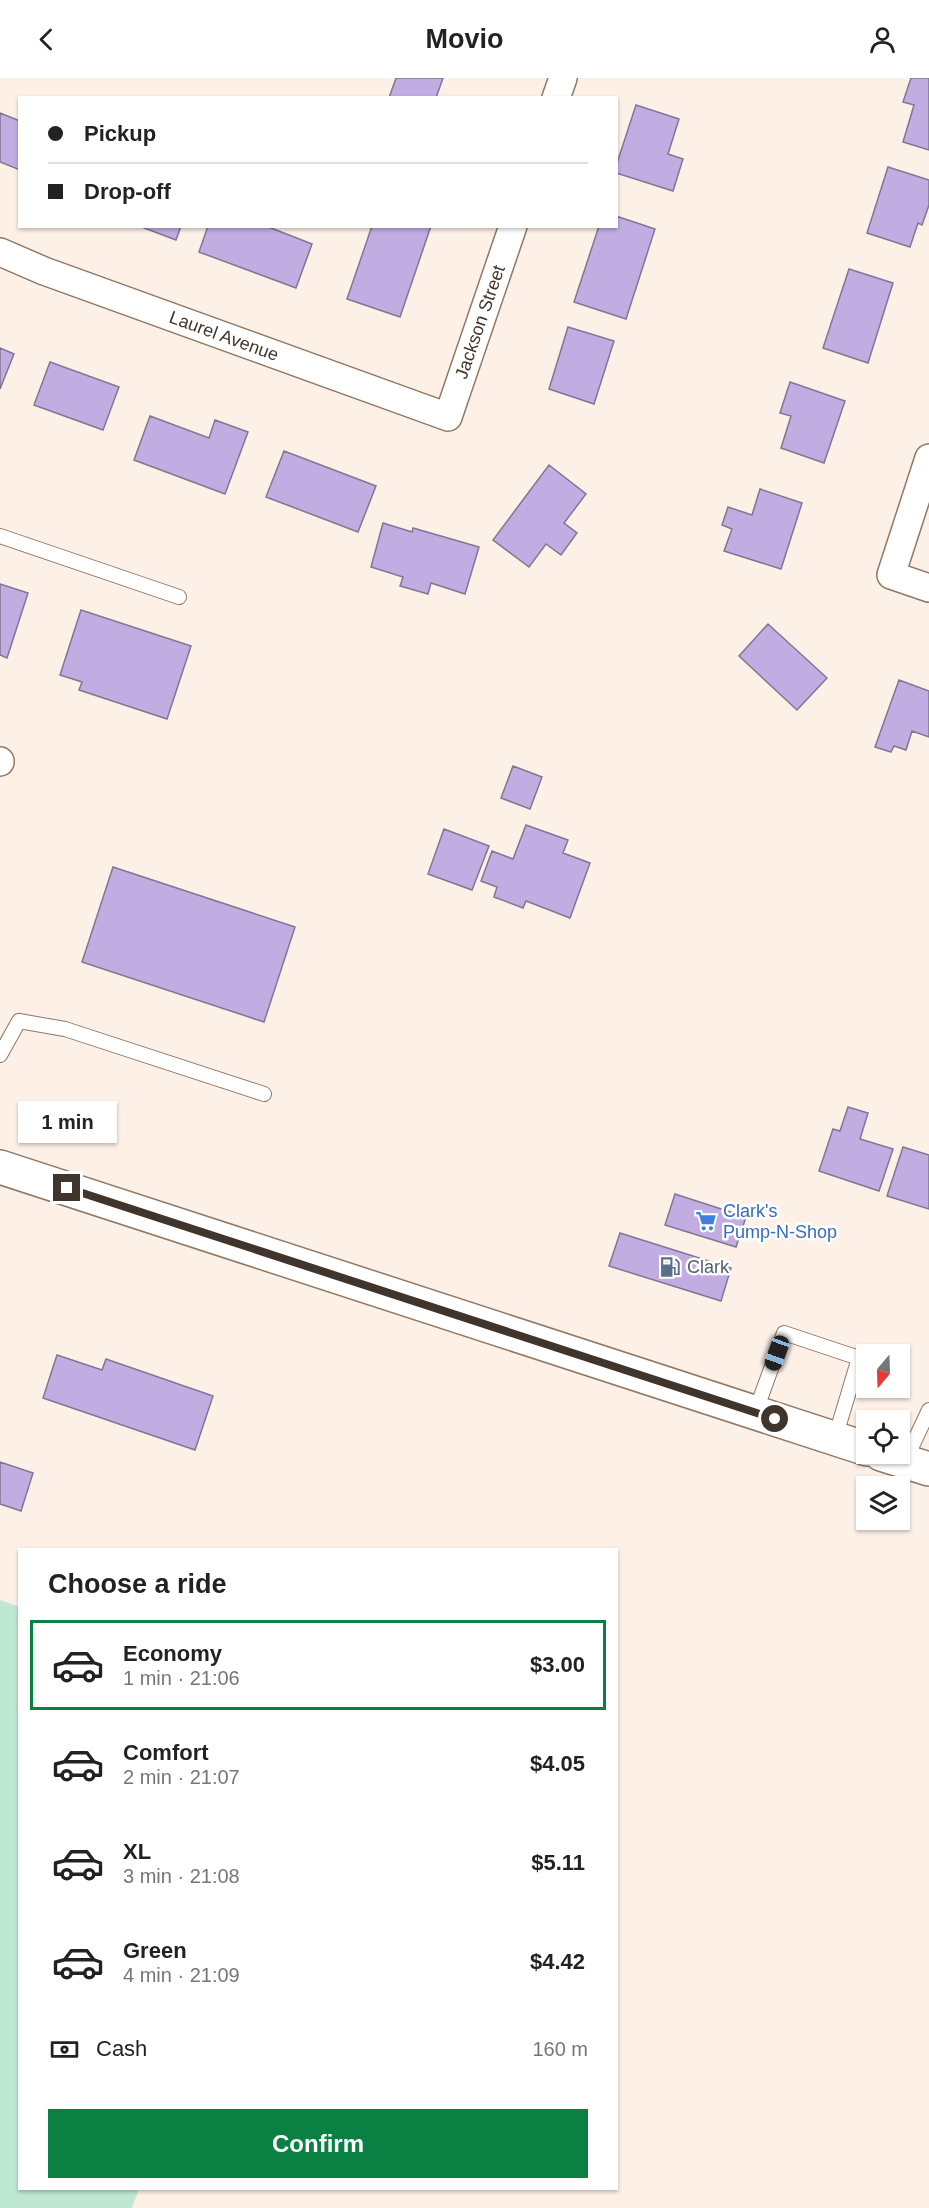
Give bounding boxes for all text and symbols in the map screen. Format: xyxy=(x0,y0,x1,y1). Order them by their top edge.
icon: back xyxy=(30,23,63,56)
icon: person xyxy=(866,23,899,56)
text: Movio xyxy=(426,24,504,54)
text: Pickup xyxy=(84,121,156,146)
text: Drop-off xyxy=(84,179,171,204)
street label: Jackson Street xyxy=(451,262,509,382)
street label: Laurel Avenue xyxy=(167,307,281,365)
callout: 1 min xyxy=(17,1101,116,1143)
text: 1 min xyxy=(41,1111,94,1133)
route end xyxy=(53,1174,80,1201)
place label: Clark's Pump-N-Shop xyxy=(723,1201,837,1242)
supermarket icon: Clark's Pump-N-Shop xyxy=(694,1209,718,1233)
fuel station icon: Clark xyxy=(658,1255,682,1279)
place label: Clark xyxy=(687,1257,730,1277)
car xyxy=(762,1333,792,1373)
north arrow xyxy=(856,1344,910,1398)
map controls xyxy=(856,1344,910,1530)
route start xyxy=(761,1405,788,1432)
button: locate xyxy=(856,1410,910,1464)
button: layers xyxy=(856,1476,910,1530)
text: Choose a ride xyxy=(48,1569,227,1599)
icon: car xyxy=(51,1638,105,1692)
text: Economy xyxy=(123,1641,222,1666)
text: $3.00 xyxy=(530,1652,585,1677)
text: 1 min · 21:06 xyxy=(123,1667,240,1689)
icon: car xyxy=(51,1737,105,1791)
text: Comfort xyxy=(123,1740,209,1765)
text: $4.05 xyxy=(530,1751,585,1776)
text: 2 min · 21:07 xyxy=(123,1766,240,1788)
icon: car xyxy=(51,1836,105,1890)
text: XL xyxy=(123,1839,151,1864)
text: $5.11 xyxy=(531,1850,585,1875)
text: 3 min · 21:08 xyxy=(123,1865,240,1887)
icon: car xyxy=(51,1935,105,1989)
text: Green xyxy=(123,1938,187,1963)
text: $4.42 xyxy=(530,1949,585,1974)
text: 4 min · 21:09 xyxy=(123,1964,240,1986)
icon: cash xyxy=(48,2033,81,2066)
text: Cash xyxy=(96,2036,147,2061)
text: 160 m xyxy=(532,2038,588,2060)
button: Confirm xyxy=(48,2109,588,2178)

